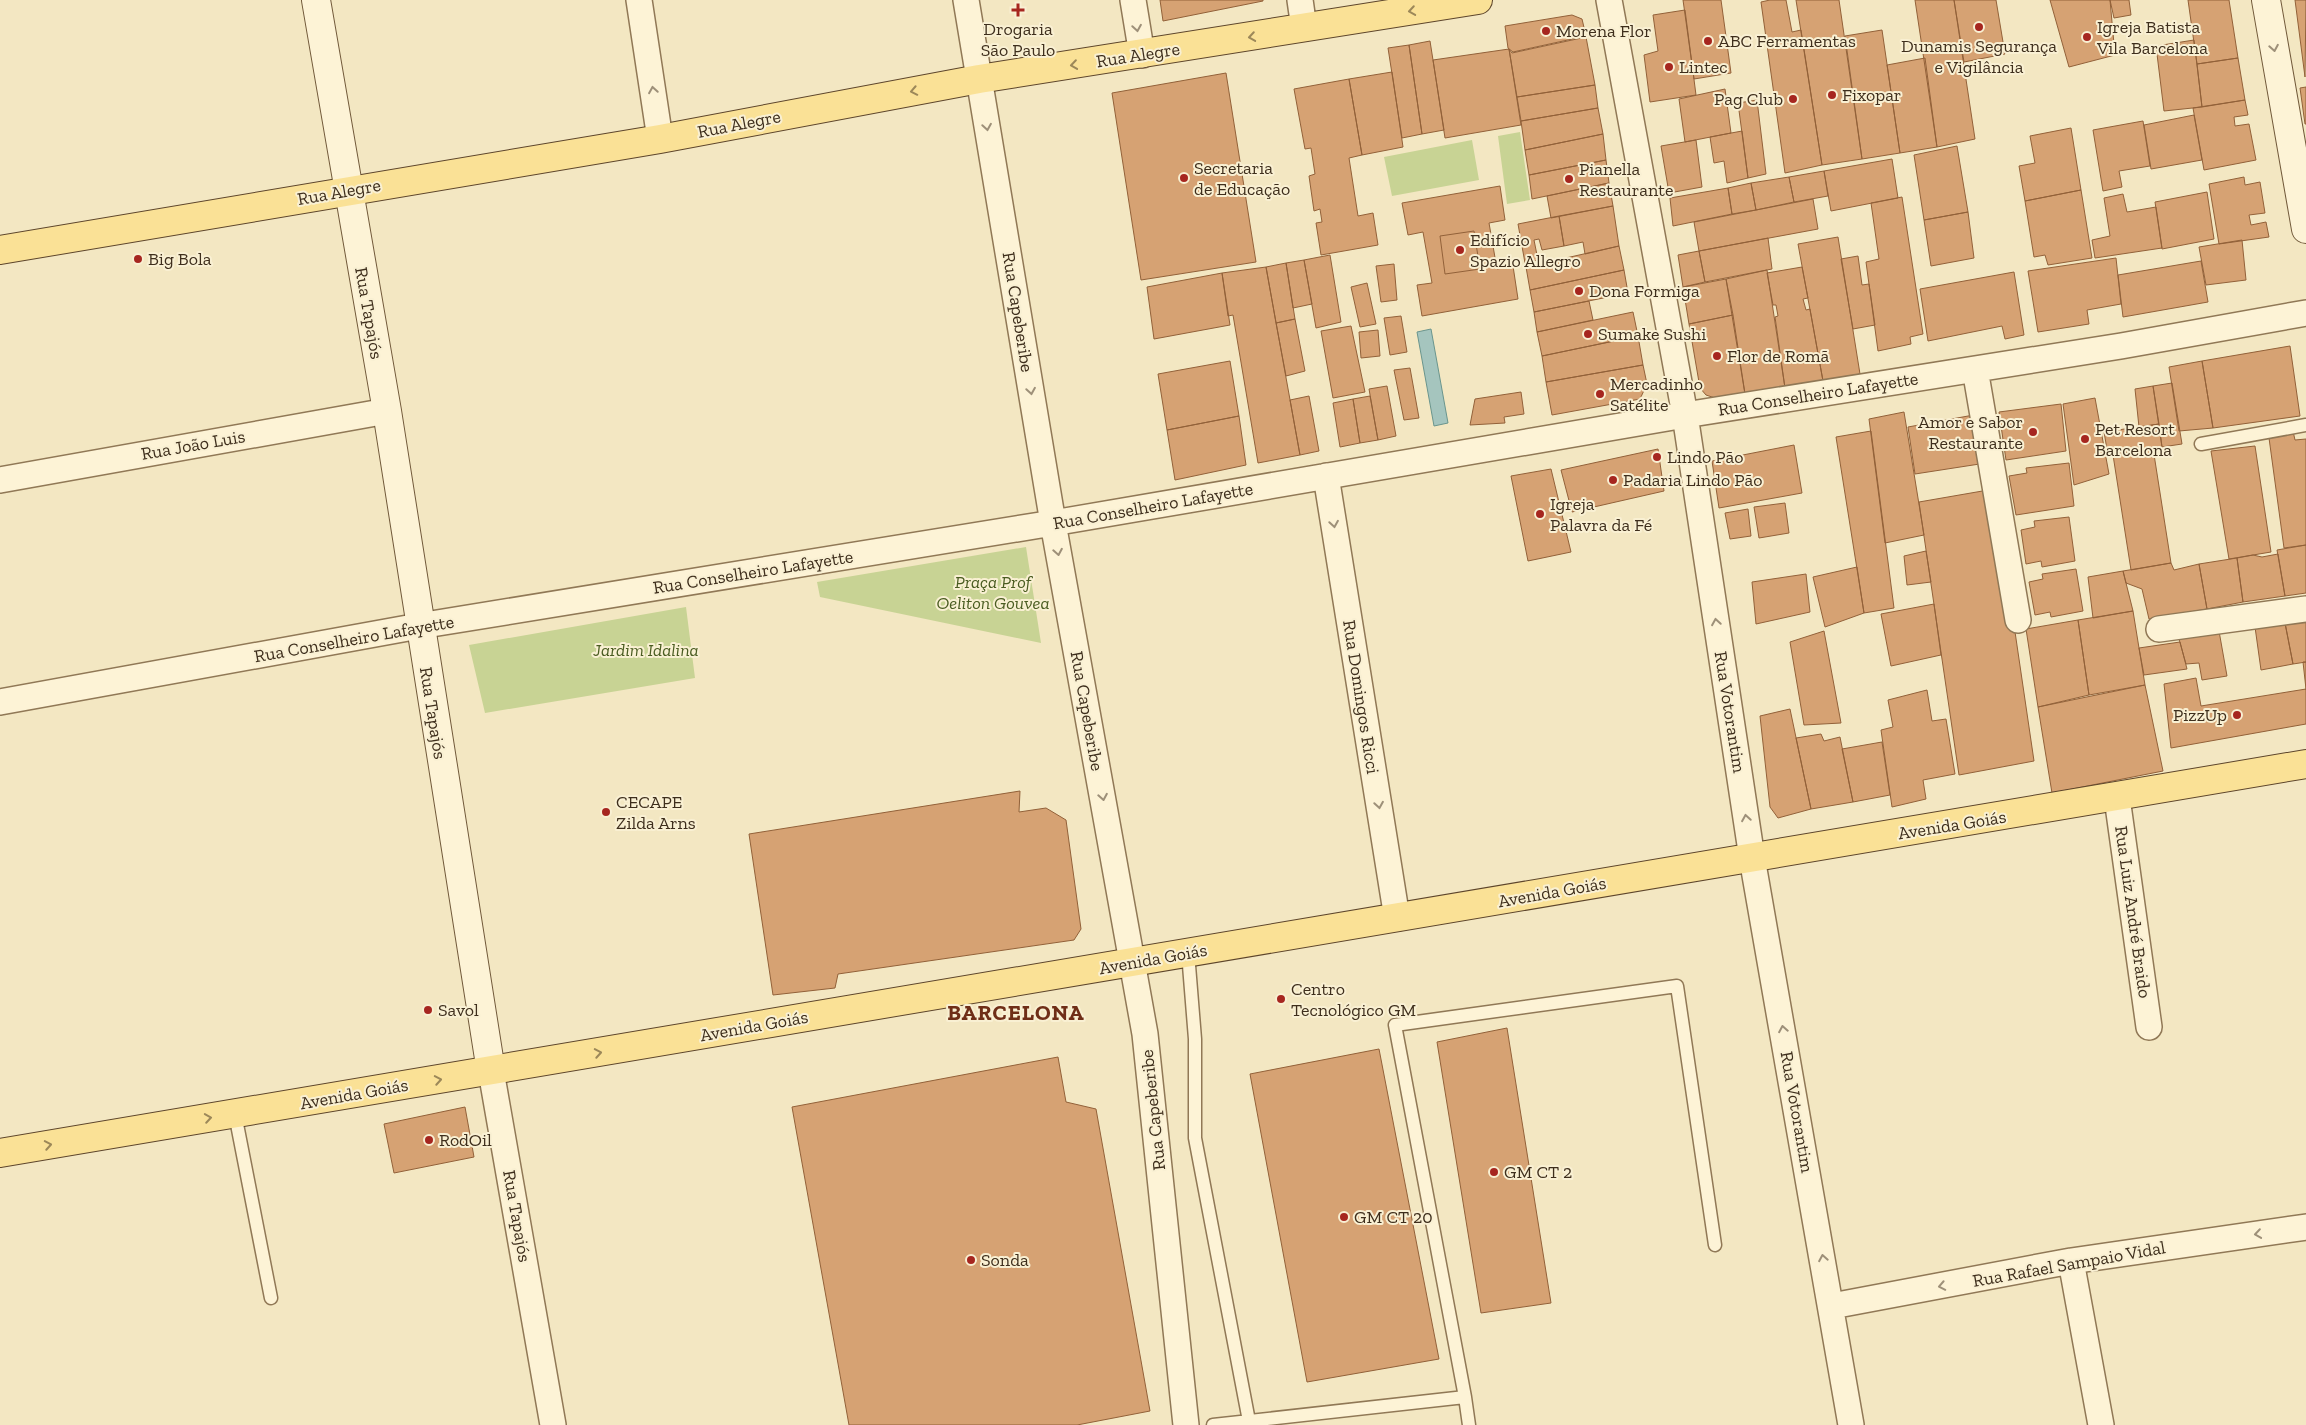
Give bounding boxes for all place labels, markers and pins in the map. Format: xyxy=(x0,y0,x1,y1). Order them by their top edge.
marker: Drogaria São Paulo xyxy=(1012,4,1024,16)
place label: Igreja Batista Vila Barcelona xyxy=(2096,16,2208,59)
place label: Drogaria São Paulo xyxy=(981,18,1055,61)
place label: Morena Flor xyxy=(1556,20,1651,42)
marker: Dunamis Segurança e Vigilância xyxy=(1973,21,1985,33)
marker: Morena Flor xyxy=(1540,25,1552,37)
place label: ABC Ferramentas xyxy=(1718,30,1856,52)
marker: Igreja Batista Vila Barcelona xyxy=(2081,31,2093,43)
marker: ABC Ferramentas xyxy=(1702,35,1714,47)
place label: Dunamis Segurança e Vigilância xyxy=(1901,35,2057,78)
place label: Lintec xyxy=(1679,56,1728,78)
marker: Lintec xyxy=(1663,61,1675,73)
place label: Fixopar xyxy=(1842,84,1901,106)
place label: Pag Club xyxy=(1714,88,1783,110)
marker: Fixopar xyxy=(1826,89,1838,101)
marker: Pag Club xyxy=(1787,93,1799,105)
place label: Secretaria de Educação xyxy=(1194,157,1290,200)
place label: Pianella Restaurante xyxy=(1579,158,1673,201)
marker: Secretaria de Educação xyxy=(1178,172,1190,184)
marker: Pianella Restaurante xyxy=(1563,173,1575,185)
place label: Edifício Spazio Allegro xyxy=(1470,229,1581,272)
marker: Edifício Spazio Allegro xyxy=(1454,244,1466,256)
place label: Big Bola xyxy=(148,248,212,270)
marker: Big Bola xyxy=(132,253,144,265)
place label: Dona Formiga xyxy=(1589,280,1700,302)
marker: Dona Formiga xyxy=(1573,285,1585,297)
place label: Sumake Sushi xyxy=(1598,323,1706,345)
marker: Sumake Sushi xyxy=(1582,328,1594,340)
place label: Flor de Romã xyxy=(1727,345,1830,367)
marker: Flor de Romã xyxy=(1711,350,1723,362)
place label: Mercadinho Satélite xyxy=(1610,373,1703,416)
marker: Mercadinho Satélite xyxy=(1594,388,1606,400)
place label: Amor e Sabor Restaurante xyxy=(1918,411,2023,454)
place label: Pet Resort Barcelona xyxy=(2095,418,2175,461)
marker: Amor e Sabor Restaurante xyxy=(2027,426,2039,438)
marker: Pet Resort Barcelona xyxy=(2079,433,2091,445)
place label: Lindo Pão xyxy=(1667,446,1744,468)
marker: Lindo Pão xyxy=(1651,451,1663,463)
place label: Padaria Lindo Pão xyxy=(1623,469,1762,491)
marker: Padaria Lindo Pão xyxy=(1607,474,1619,486)
place label: Igreja Palavra da Fé xyxy=(1550,493,1652,536)
marker: Igreja Palavra da Fé xyxy=(1534,508,1546,520)
place label: PizzUp xyxy=(2173,704,2227,726)
marker: PizzUp xyxy=(2231,709,2243,721)
place label: CECAPE Zilda Arns xyxy=(616,791,696,834)
marker: CECAPE Zilda Arns xyxy=(600,806,612,818)
place label: Centro Tecnológico GM xyxy=(1291,978,1416,1021)
marker: Centro Tecnológico GM xyxy=(1275,993,1287,1005)
place label: Savol xyxy=(438,999,479,1021)
marker: Savol xyxy=(422,1004,434,1016)
place label: RodOil xyxy=(439,1129,492,1151)
marker: RodOil xyxy=(423,1134,435,1146)
place label: GM CT 2 xyxy=(1504,1161,1572,1183)
marker: GM CT 2 xyxy=(1488,1166,1500,1178)
place label: GM CT 20 xyxy=(1354,1206,1433,1228)
marker: GM CT 20 xyxy=(1338,1211,1350,1223)
place label: Sonda xyxy=(981,1249,1029,1271)
marker: Sonda xyxy=(965,1254,977,1266)

